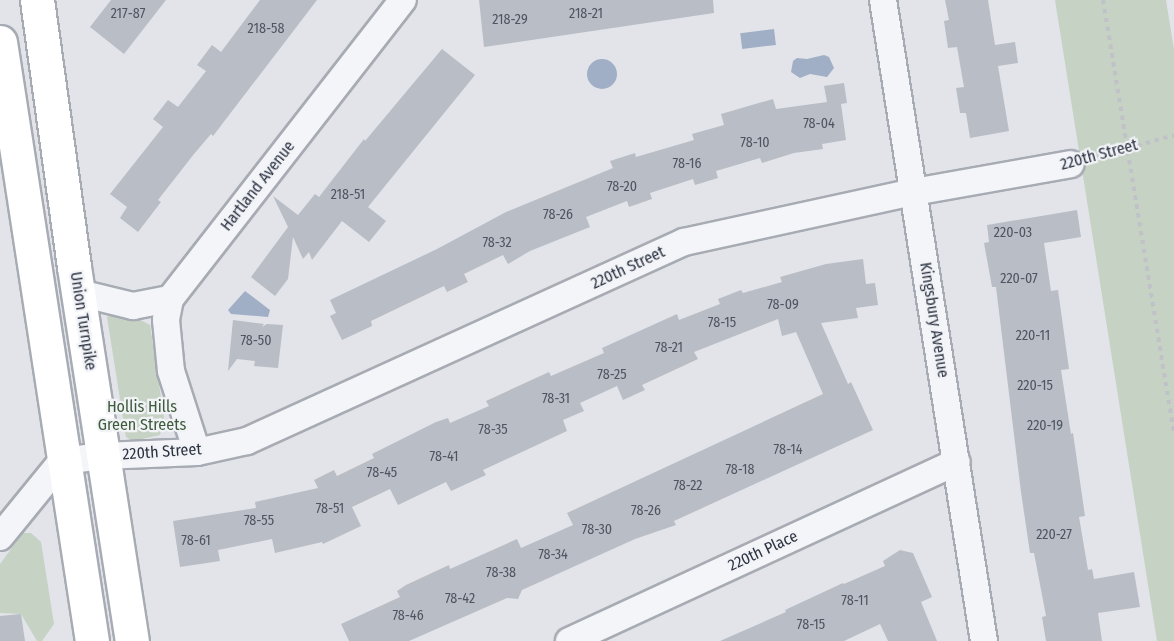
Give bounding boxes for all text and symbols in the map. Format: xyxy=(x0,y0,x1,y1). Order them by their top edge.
house number: 217-87 xyxy=(111,6,145,22)
house number: 218-21 xyxy=(569,6,603,22)
house number: 218-29 xyxy=(492,12,528,28)
house number: 218-58 xyxy=(248,21,284,37)
house number: 78-04 xyxy=(803,116,835,132)
house number: 78-10 xyxy=(740,135,770,151)
street label: 220th Street xyxy=(1058,135,1140,175)
street label: Hartland Avenue xyxy=(217,137,299,235)
house number: 78-16 xyxy=(673,156,701,172)
house number: 78-20 xyxy=(607,179,637,195)
house number: 218-51 xyxy=(331,187,365,203)
house number: 78-26 xyxy=(543,207,573,223)
house number: 220-03 xyxy=(994,225,1032,241)
house number: 78-32 xyxy=(482,235,512,251)
street label: 220th Street xyxy=(588,243,668,293)
street label: Kingsbury Avenue xyxy=(915,261,953,379)
street label: Union Turnpike xyxy=(66,270,100,372)
house number: 220-07 xyxy=(1000,271,1038,287)
house number: 78-09 xyxy=(767,297,799,313)
house number: 78-15 xyxy=(708,315,736,331)
house number: 220-11 xyxy=(1016,328,1050,344)
house number: 78-50 xyxy=(240,333,272,349)
house number: 78-21 xyxy=(655,340,683,356)
house number: 78-25 xyxy=(597,367,627,383)
house number: 220-15 xyxy=(1017,378,1053,394)
house number: 78-31 xyxy=(542,391,570,407)
park label: Hollis Hills Green Streets xyxy=(98,397,186,435)
house number: 220-19 xyxy=(1027,418,1063,434)
house number: 78-35 xyxy=(478,422,508,438)
street label: 220th Street xyxy=(122,440,202,464)
house number: 78-14 xyxy=(774,442,802,458)
house number: 78-41 xyxy=(430,449,458,465)
house number: 78-18 xyxy=(725,462,755,478)
house number: 78-45 xyxy=(367,465,397,481)
house number: 78-22 xyxy=(673,478,703,494)
house number: 78-51 xyxy=(316,501,344,517)
house number: 78-26 xyxy=(631,503,661,519)
house number: 78-55 xyxy=(244,513,274,529)
house number: 78-30 xyxy=(582,522,612,538)
street label: 220th Place xyxy=(725,527,801,575)
house number: 220-27 xyxy=(1036,527,1072,543)
house number: 78-61 xyxy=(181,533,211,549)
house number: 78-34 xyxy=(538,547,568,563)
house number: 78-38 xyxy=(486,565,516,581)
house number: 78-42 xyxy=(445,591,475,607)
house number: 78-11 xyxy=(841,593,869,609)
house number: 78-46 xyxy=(392,608,424,624)
house number: 78-15 xyxy=(797,617,825,633)

